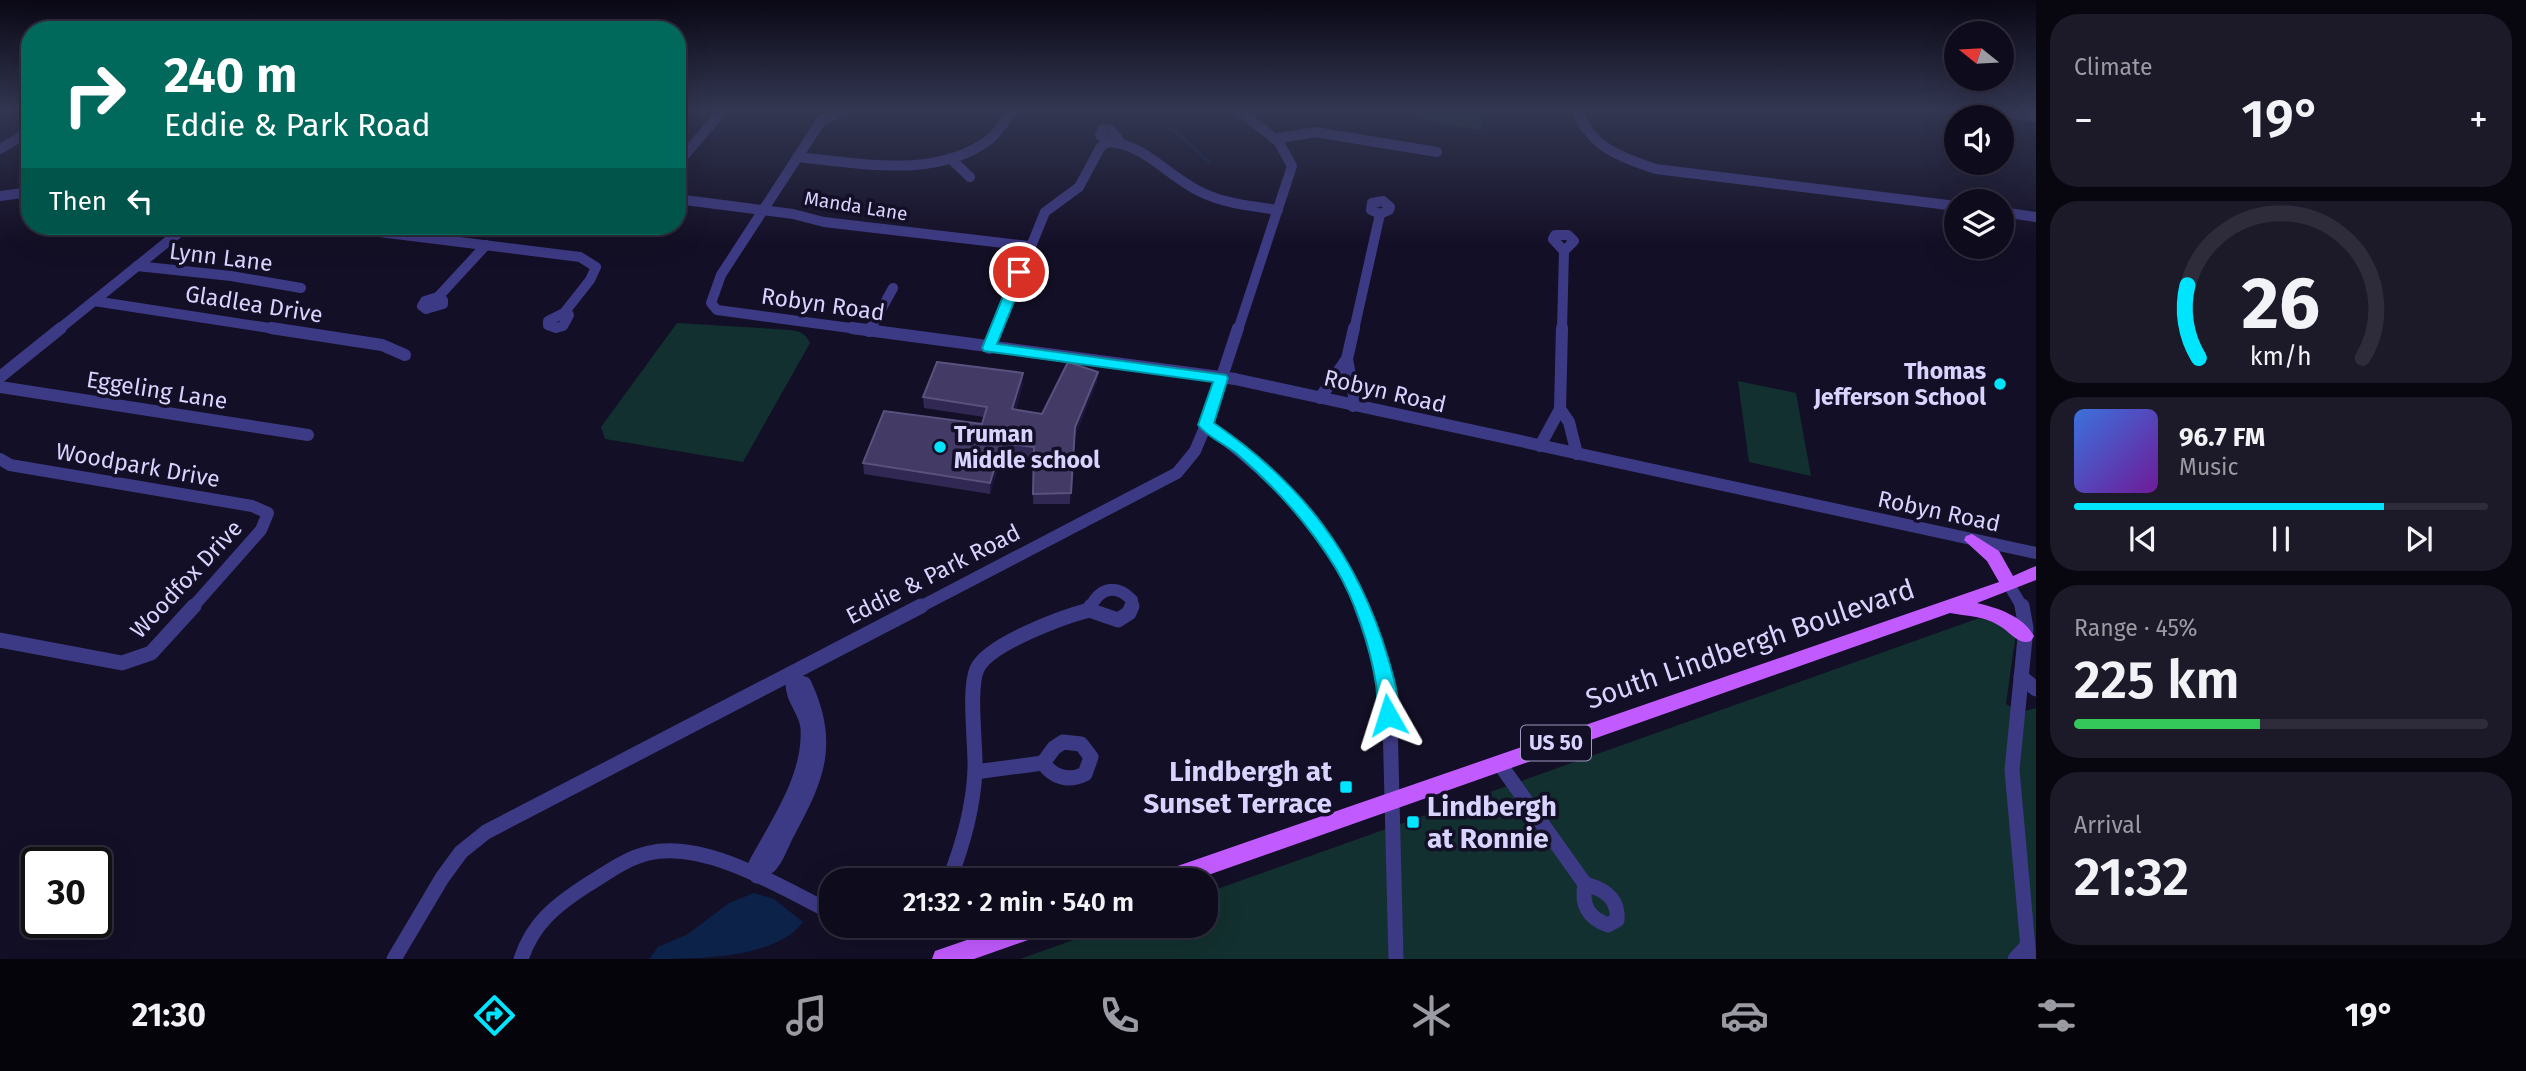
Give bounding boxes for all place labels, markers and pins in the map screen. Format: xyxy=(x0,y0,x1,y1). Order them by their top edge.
pin xyxy=(989,242,1049,302)
place label: Thomas Jefferson School xyxy=(1813,357,1986,411)
marker: Thomas Jefferson School xyxy=(1992,376,2008,392)
place label: Truman Middle school xyxy=(954,420,1100,474)
marker: Truman Middle school xyxy=(932,439,948,455)
place label: Lindbergh at Sunset Terrace xyxy=(1143,755,1333,820)
marker: Lindbergh at Sunset Terrace xyxy=(1338,779,1354,795)
place label: Lindbergh at Ronnie xyxy=(1427,790,1557,855)
marker: Lindbergh at Ronnie xyxy=(1405,814,1421,830)

